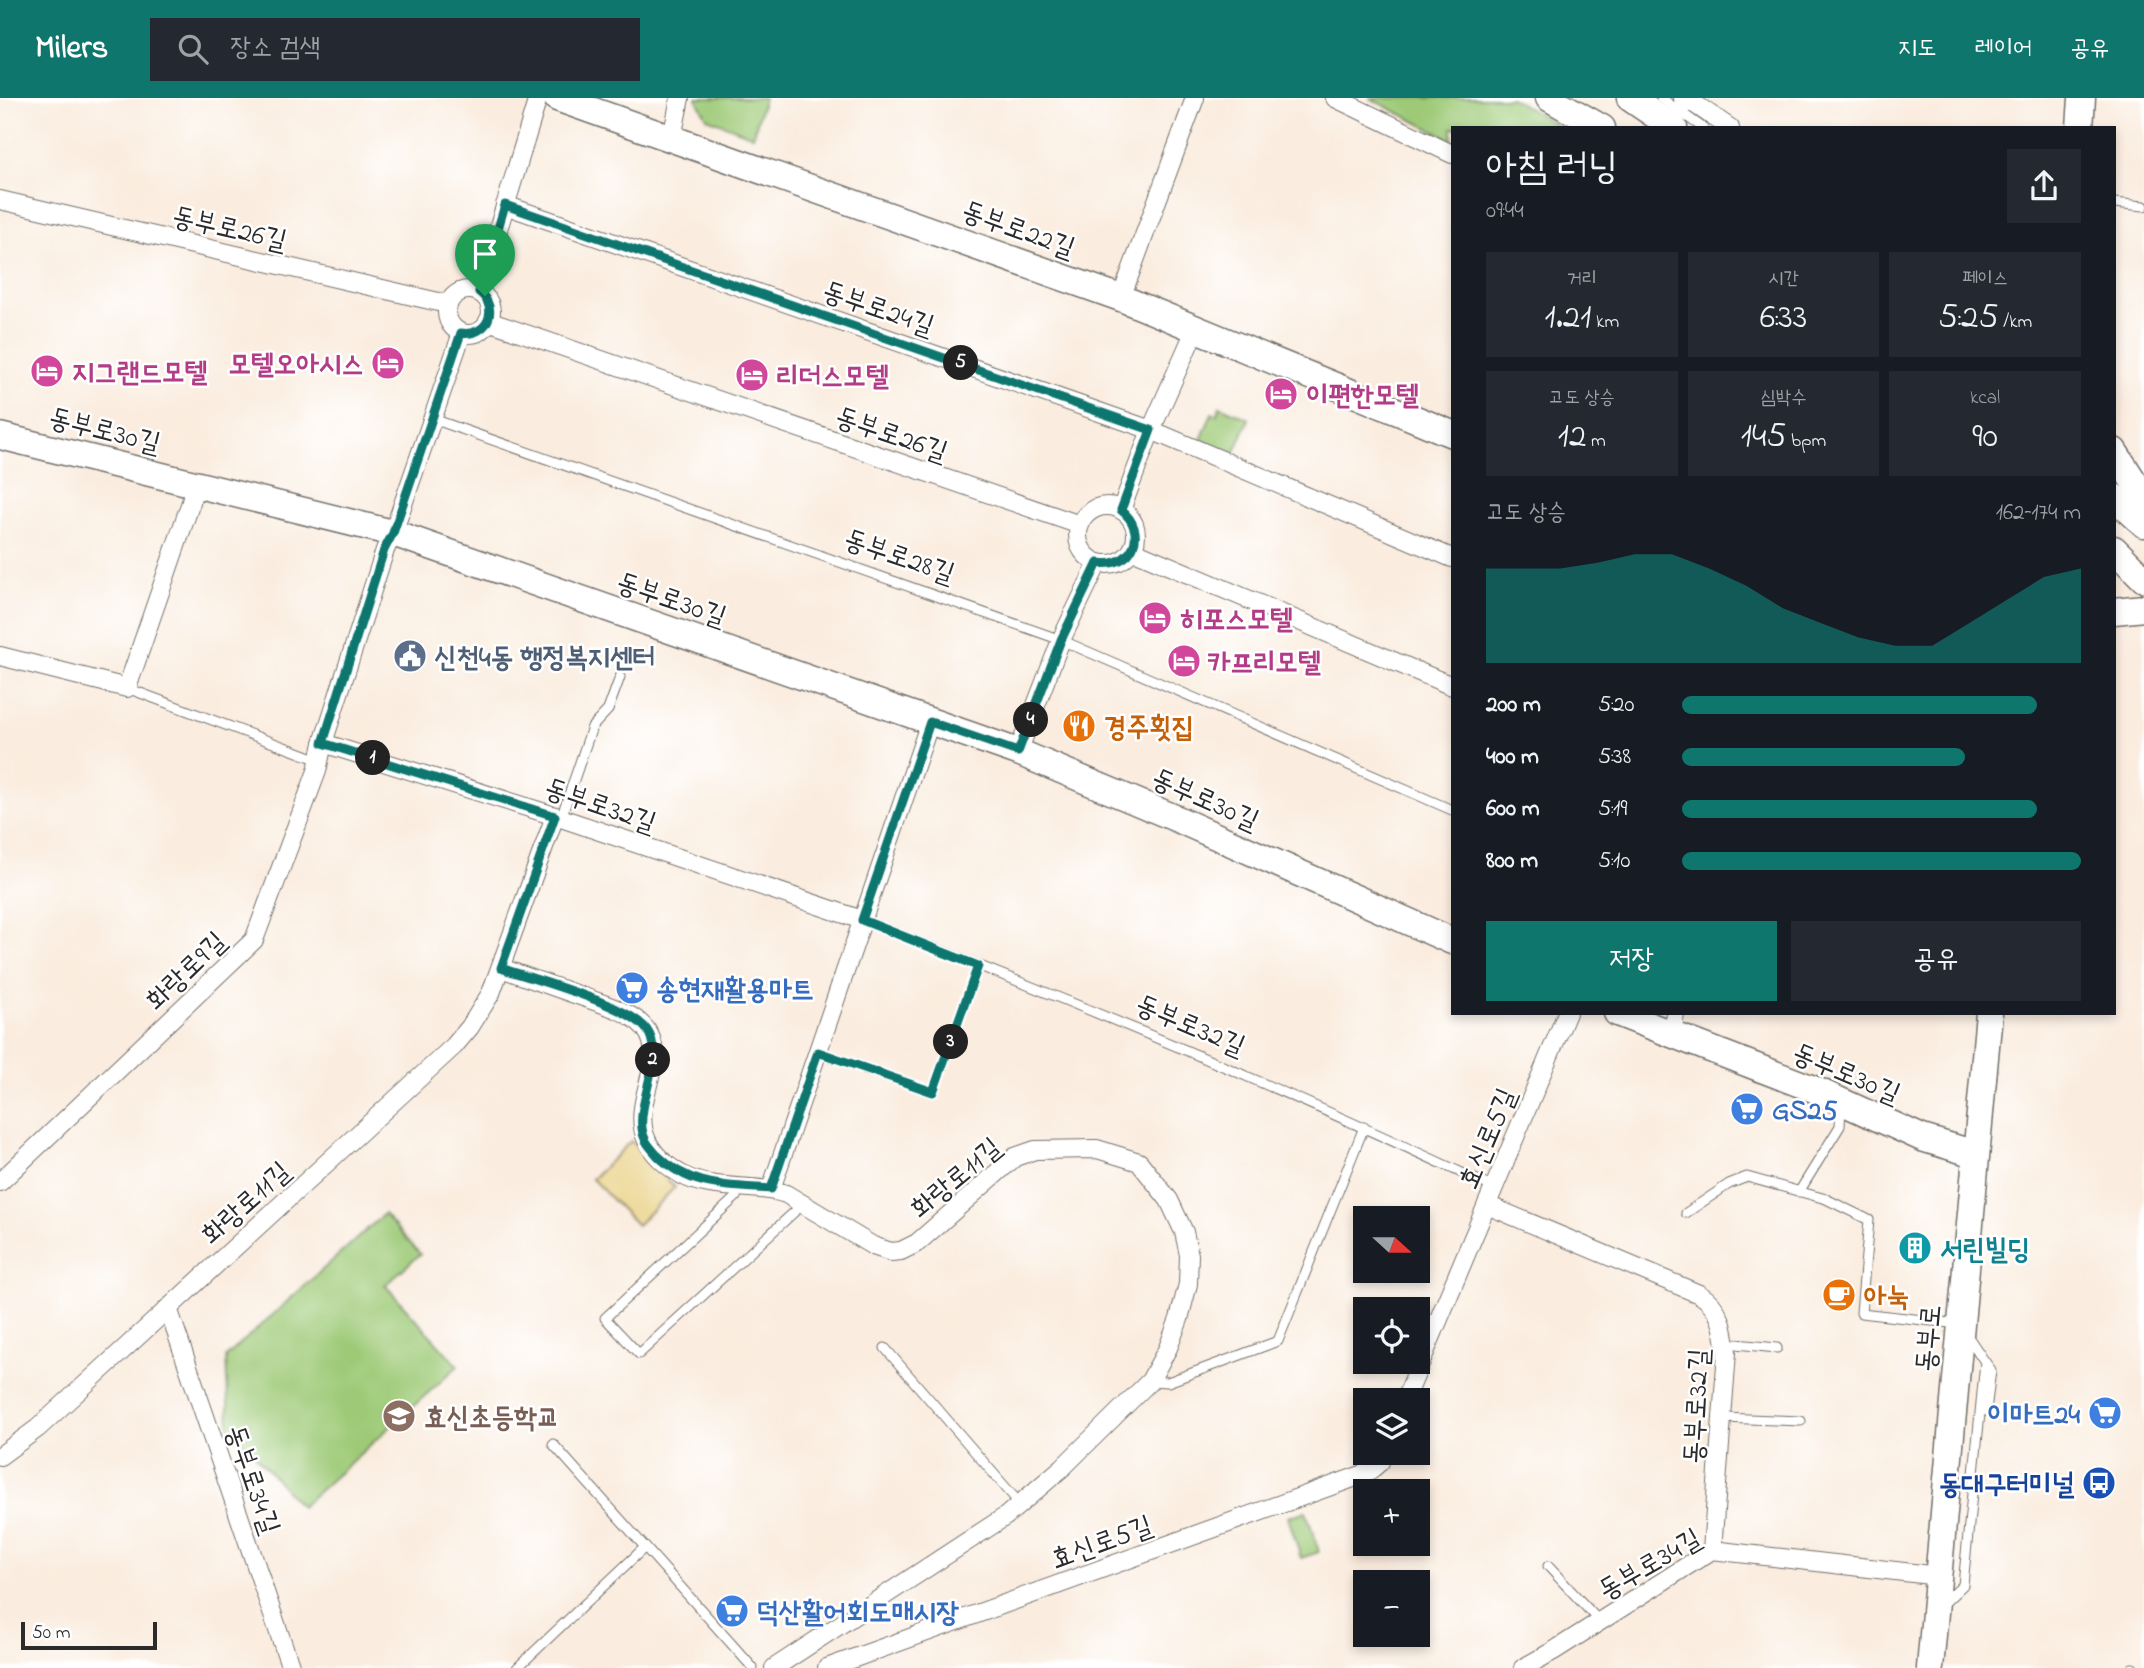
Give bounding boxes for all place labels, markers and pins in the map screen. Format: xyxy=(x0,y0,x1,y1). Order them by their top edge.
pin xyxy=(455,224,515,296)
hotel icon: 모텔오아시스 xyxy=(369,344,407,382)
pin: 5 xyxy=(944,345,978,380)
place label: 모텔오아시스 xyxy=(229,346,364,387)
hotel icon: 지그랜드모텔 xyxy=(28,352,66,390)
place label: 지그랜드모텔 xyxy=(72,354,208,395)
hotel icon: 리더스모텔 xyxy=(733,356,771,394)
place label: 리더스모텔 xyxy=(776,358,889,399)
hotel icon: 이편한모텔 xyxy=(1262,375,1300,413)
place label: 이편한모텔 xyxy=(1306,377,1419,418)
hotel icon: 히포스모텔 xyxy=(1136,599,1174,637)
place label: 히포스모텔 xyxy=(1180,601,1293,642)
public building icon: 신천4동 행정복지센터 xyxy=(391,637,429,675)
place label: 신천4동 행정복지센터 xyxy=(434,639,655,680)
hotel icon: 카프리모텔 xyxy=(1165,642,1203,680)
place label: 카프리모텔 xyxy=(1207,644,1321,685)
pin: 4 xyxy=(1014,702,1048,738)
restaurant icon: 경주횟집 xyxy=(1060,707,1098,745)
place label: 경주횟집 xyxy=(1104,709,1194,750)
pin: 1 xyxy=(356,740,390,776)
supermarket icon: 송현재활용마트 xyxy=(613,969,651,1007)
place label: 송현재활용마트 xyxy=(656,971,814,1012)
pin: 3 xyxy=(934,1024,968,1060)
pin: 2 xyxy=(636,1042,670,1077)
supermarket icon: GS25 xyxy=(1728,1090,1766,1128)
place label: GS25 xyxy=(1772,1092,1837,1133)
building icon: 서린빌딩 xyxy=(1896,1229,1934,1267)
place label: 서린빌딩 xyxy=(1940,1231,2030,1272)
cafe icon: 아눅 xyxy=(1820,1276,1858,1314)
place label: 아눅 xyxy=(1864,1278,1909,1319)
supermarket icon: 이마트24 xyxy=(2086,1394,2124,1432)
place label: 이마트24 xyxy=(1987,1396,2080,1437)
school or university icon: 효신초등학교 xyxy=(380,1397,418,1435)
place label: 효신초등학교 xyxy=(424,1399,559,1440)
bus stop icon: 동대구터미널 xyxy=(2080,1464,2118,1502)
place label: 동대구터미널 xyxy=(1939,1466,2074,1507)
supermarket icon: 덕산활어회도매시장 xyxy=(713,1592,751,1630)
place label: 덕산활어회도매시장 xyxy=(756,1594,959,1635)

